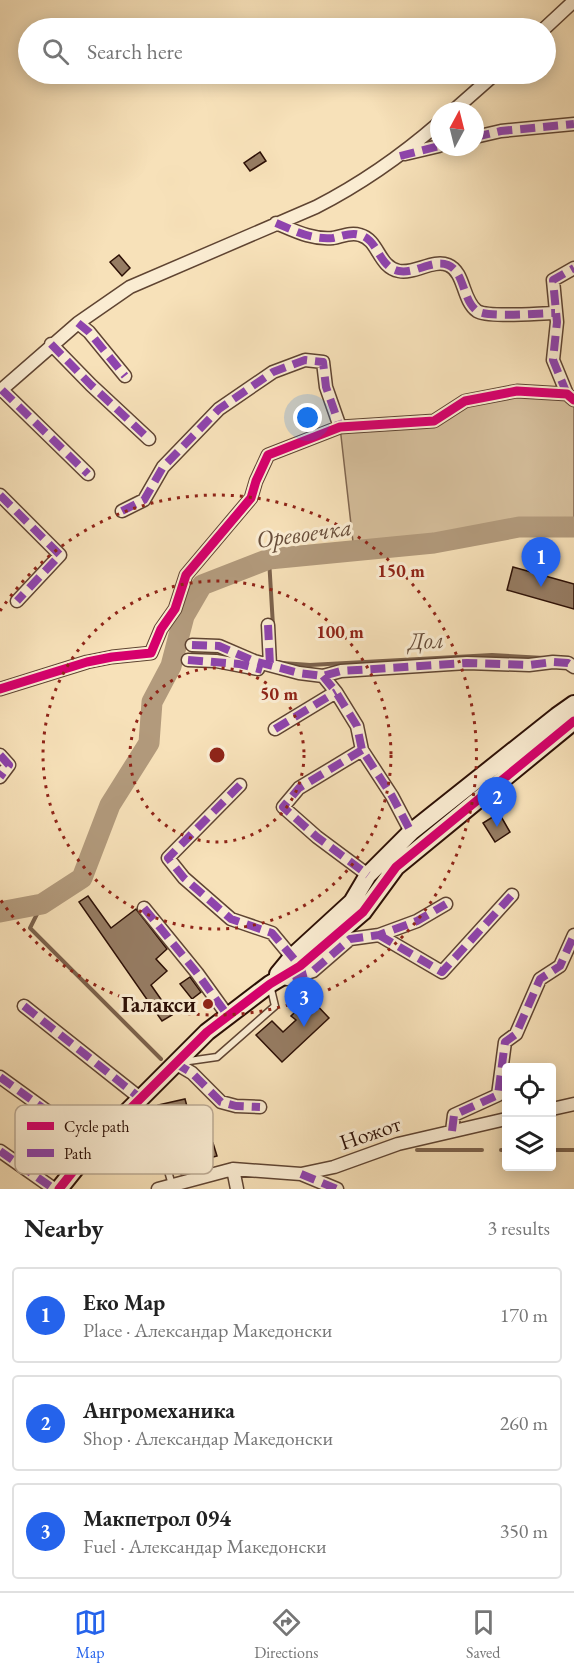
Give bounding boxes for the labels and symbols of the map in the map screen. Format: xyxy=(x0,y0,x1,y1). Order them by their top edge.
north arrow xyxy=(430,102,484,156)
your location xyxy=(293,403,322,432)
water label: Оревоечка xyxy=(254,511,354,555)
pin: 1 xyxy=(522,538,560,587)
text: 150 m xyxy=(377,559,425,582)
text: 100 m xyxy=(316,620,364,643)
water label: Дол xyxy=(405,624,445,657)
text: 50 m xyxy=(260,682,298,705)
centre of rings xyxy=(207,745,227,765)
pin: 2 xyxy=(478,778,516,827)
pin: 3 xyxy=(284,978,324,1027)
place label: Галакси xyxy=(121,990,196,1019)
marker: Галакси xyxy=(201,997,215,1011)
legend xyxy=(15,1105,213,1174)
street label: Ножот xyxy=(335,1109,405,1157)
text: Cycle path xyxy=(64,1116,129,1137)
text: Path xyxy=(64,1143,92,1164)

